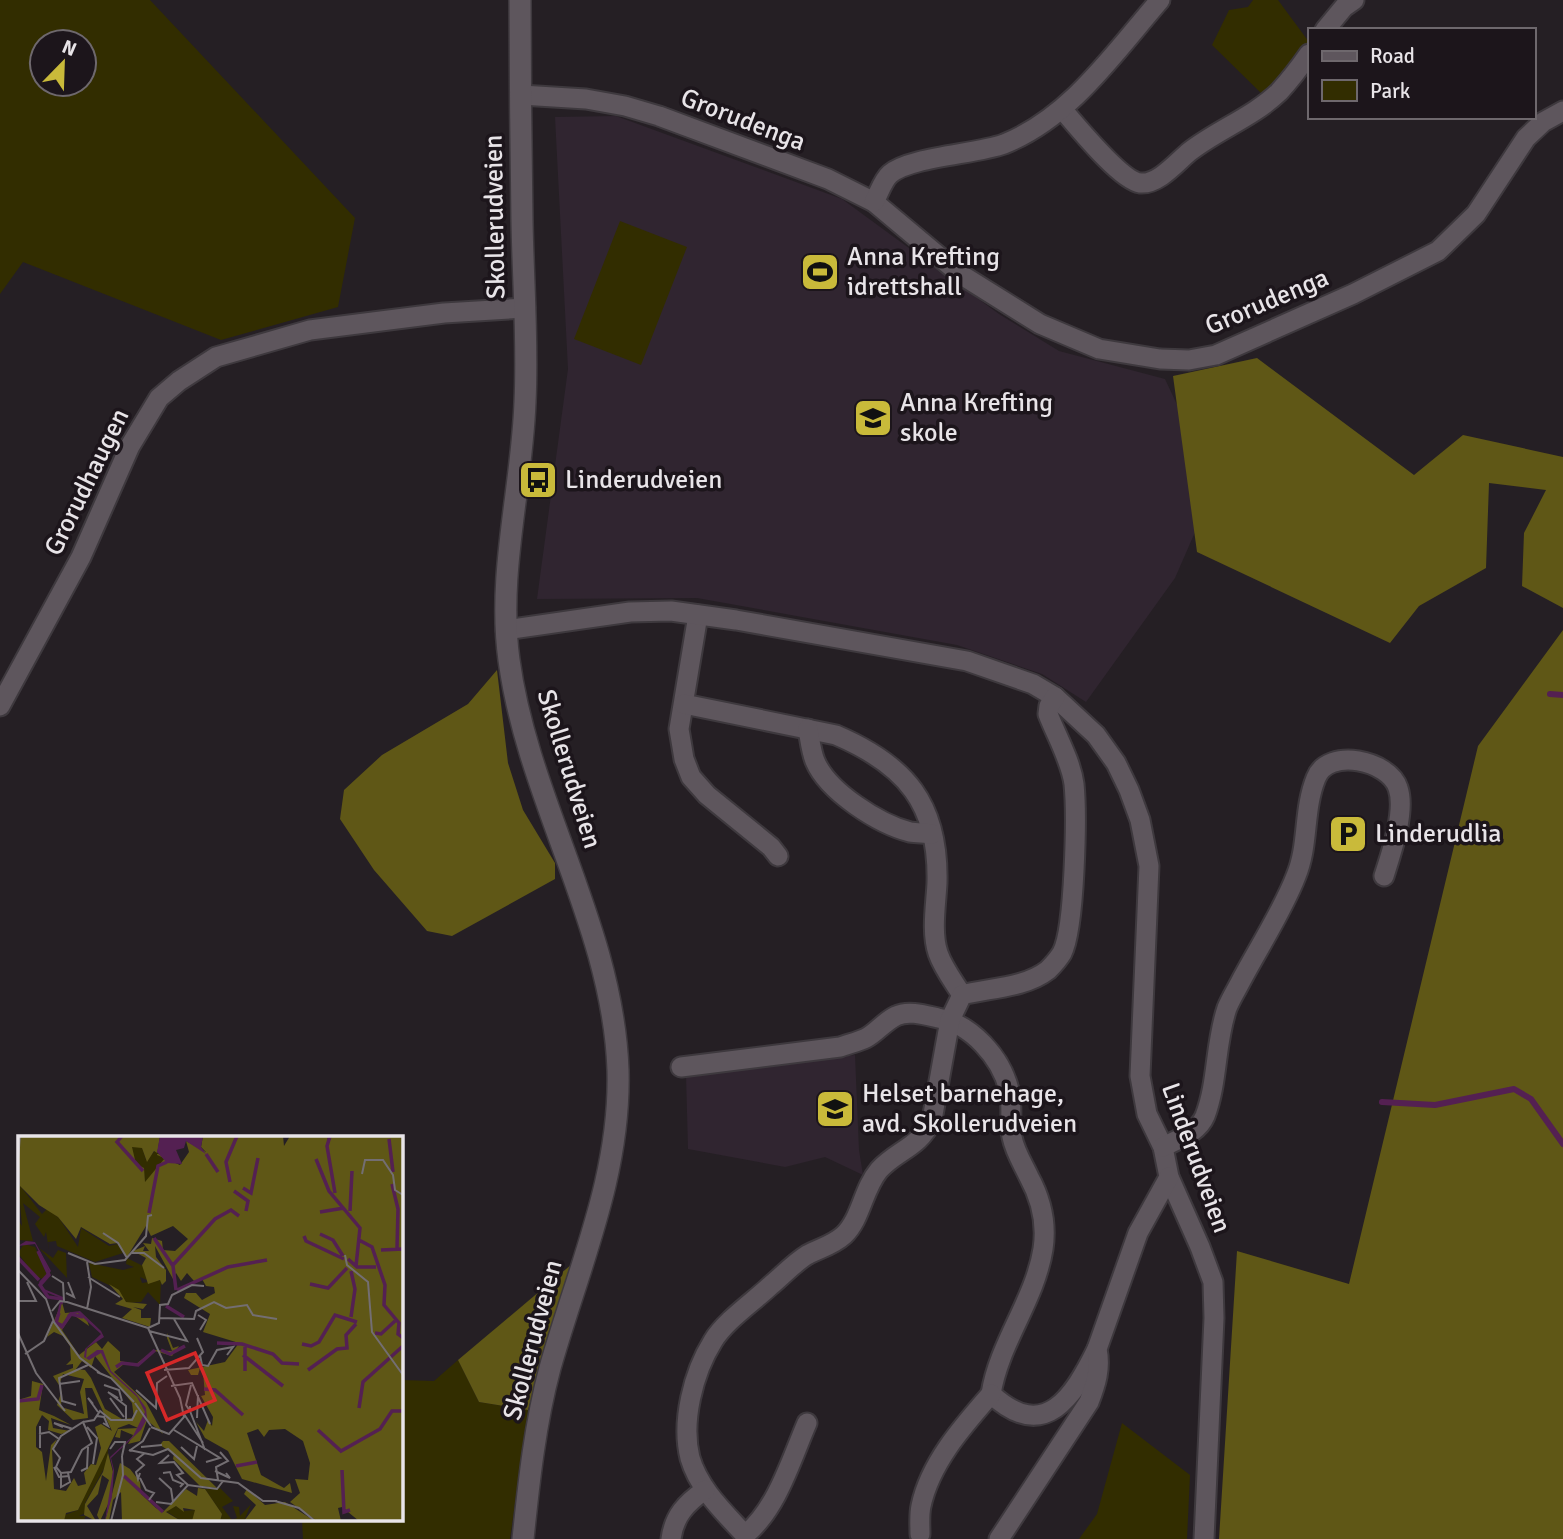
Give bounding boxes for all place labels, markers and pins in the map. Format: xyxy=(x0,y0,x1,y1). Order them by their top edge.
place label: Anna Krefting idrettshall xyxy=(847,241,1000,303)
sports icon: Anna Krefting idrettshall xyxy=(799,251,841,293)
place label: Anna Krefting skole xyxy=(900,387,1053,449)
school or university icon: Anna Krefting skole xyxy=(852,397,894,439)
bus stop icon: Linderudveien xyxy=(517,459,559,501)
place label: Linderudveien xyxy=(565,464,722,496)
parking icon: Linderudlia xyxy=(1327,813,1369,855)
place label: Linderudlia xyxy=(1375,818,1501,850)
place label: Helset barnehage, avd. Skollerudveien xyxy=(862,1078,1077,1140)
school or university icon: Helset barnehage, avd. Skollerudveien xyxy=(814,1088,856,1130)

